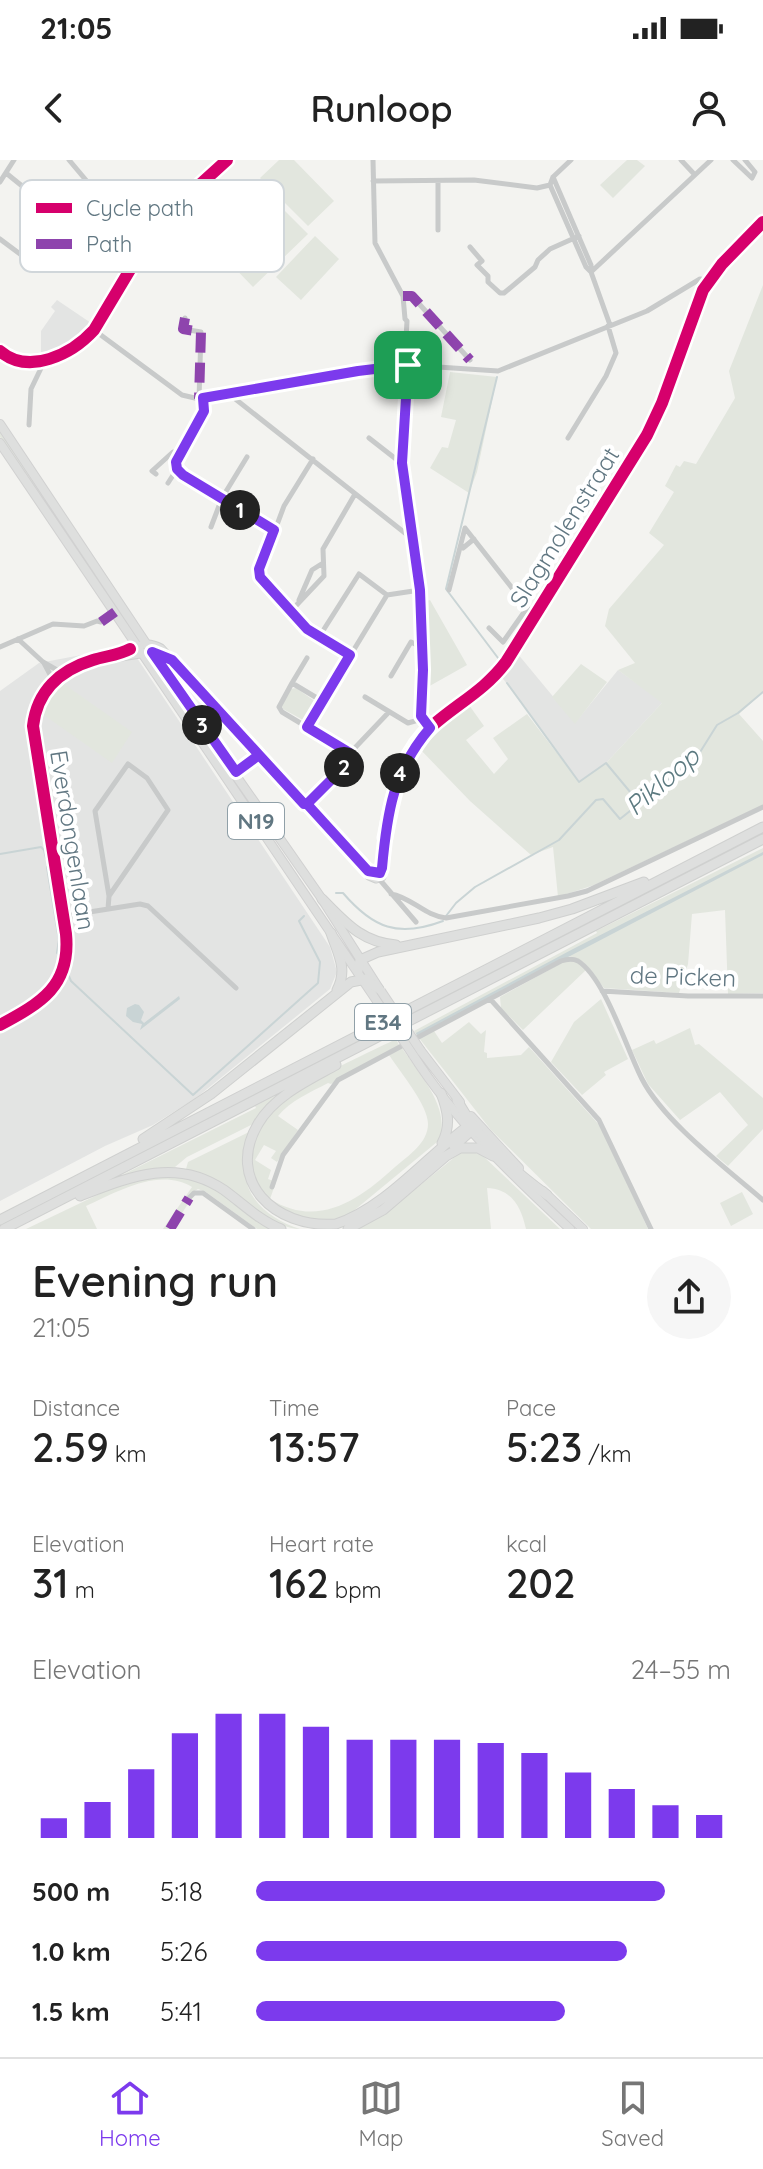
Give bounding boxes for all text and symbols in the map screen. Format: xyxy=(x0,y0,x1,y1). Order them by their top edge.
text: 21:05 xyxy=(40,9,113,47)
icon: back xyxy=(32,86,76,130)
text: Runloop xyxy=(311,86,452,131)
icon: person xyxy=(687,86,731,130)
legend xyxy=(20,180,284,272)
text: Cycle path xyxy=(86,194,194,222)
text: Path xyxy=(86,230,132,258)
pin xyxy=(374,331,442,399)
icon: arrive xyxy=(386,343,430,387)
street label: Slagmolenstraat xyxy=(503,441,625,613)
pin: 1 xyxy=(220,490,260,530)
text: 1 xyxy=(236,496,244,524)
pin: 3 xyxy=(182,705,222,745)
text: 3 xyxy=(196,711,208,739)
water label: Pikloop xyxy=(618,739,707,822)
pin: 2 xyxy=(324,747,364,787)
street label: Everdongenlaan xyxy=(44,748,102,932)
text: 2 xyxy=(338,753,350,781)
pin: 4 xyxy=(380,753,420,793)
text: 4 xyxy=(394,759,406,787)
road number: N19 xyxy=(228,803,284,839)
street label: de Picken xyxy=(629,959,737,993)
road number: E34 xyxy=(355,1004,411,1040)
text: Evening run xyxy=(32,1253,278,1308)
button: share xyxy=(647,1255,731,1339)
text: 21:05 xyxy=(32,1311,91,1344)
text: Distance xyxy=(32,1394,120,1422)
text: Time xyxy=(269,1394,320,1422)
text: Pace xyxy=(506,1394,556,1422)
text: 2.59 xyxy=(32,1422,109,1472)
text: 13:57 xyxy=(269,1422,360,1472)
text: 5:23 xyxy=(506,1422,582,1472)
text: km xyxy=(109,1440,147,1468)
text: /km xyxy=(582,1440,632,1468)
text: Elevation xyxy=(32,1530,125,1558)
text: Heart rate xyxy=(269,1530,374,1558)
text: kcal xyxy=(506,1530,547,1558)
text: 31 xyxy=(32,1558,69,1608)
text: 162 xyxy=(269,1558,329,1608)
text: 202 xyxy=(506,1558,575,1608)
text: m xyxy=(69,1576,95,1604)
text: bpm xyxy=(329,1576,382,1604)
text: Elevation xyxy=(32,1653,142,1686)
text: 24–55 m xyxy=(631,1653,731,1686)
text: 500 m xyxy=(32,1875,110,1908)
text: 5:18 xyxy=(160,1875,203,1908)
text: 1.0 km xyxy=(32,1935,111,1968)
text: 5:26 xyxy=(160,1935,207,1968)
text: 1.5 km xyxy=(32,1995,110,2028)
text: 5:41 xyxy=(160,1995,202,2028)
tab: Home xyxy=(99,2076,161,2152)
tab: Map xyxy=(359,2076,403,2152)
tab: Saved xyxy=(601,2076,664,2152)

